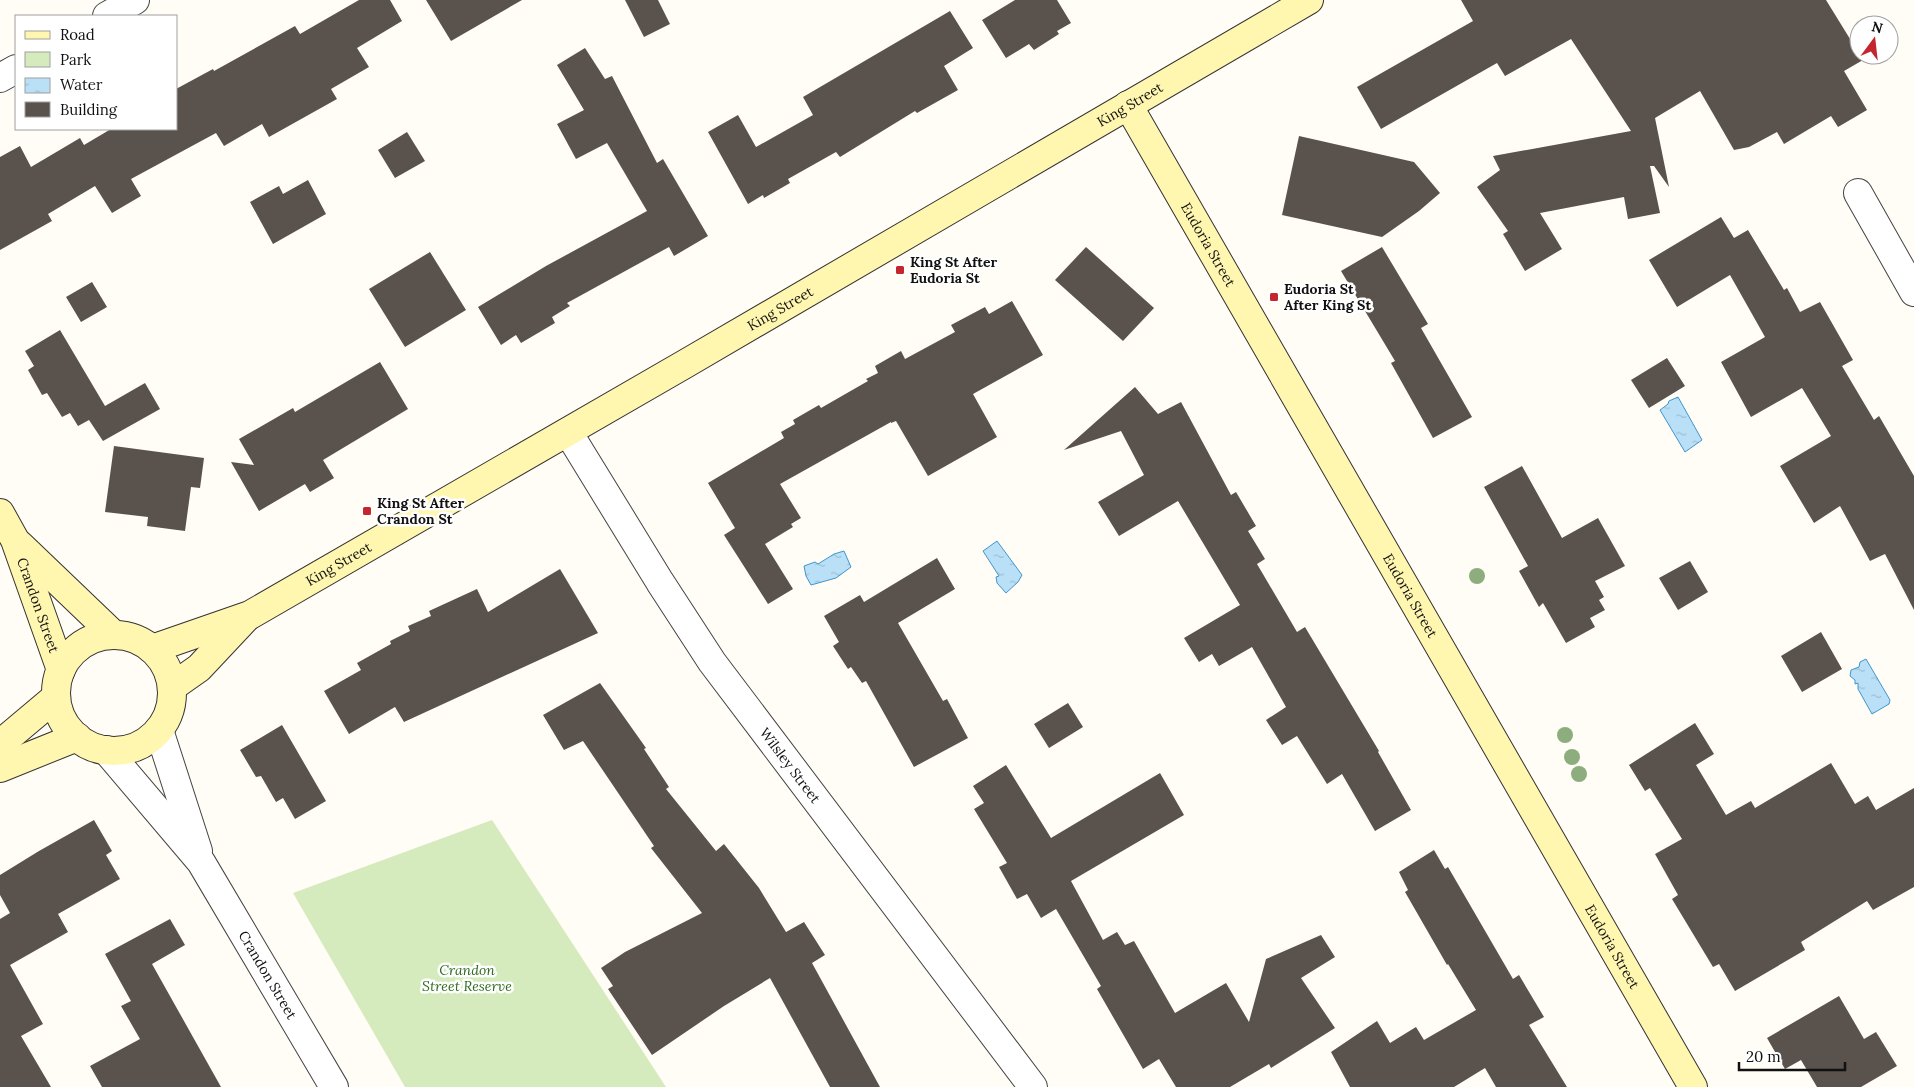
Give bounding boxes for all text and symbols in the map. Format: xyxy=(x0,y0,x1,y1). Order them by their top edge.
legend xyxy=(15,15,178,130)
north arrow xyxy=(1849,15,1899,65)
text: N xyxy=(1870,17,1885,38)
text: Road xyxy=(60,25,95,44)
text: Park xyxy=(60,50,91,69)
text: Water xyxy=(60,75,103,94)
street label: King Street xyxy=(1094,78,1167,131)
text: Building xyxy=(60,100,118,119)
street label: Eudoria Street xyxy=(1177,199,1240,290)
place label: King St After Eudoria St xyxy=(910,253,997,287)
marker: King St After Eudoria St xyxy=(894,264,906,276)
place label: Eudoria St After King St xyxy=(1284,280,1371,314)
street label: King Street xyxy=(744,282,817,335)
marker: Eudoria St After King St xyxy=(1268,291,1280,303)
place label: King St After Crandon St xyxy=(377,494,464,528)
marker: King St After Crandon St xyxy=(361,505,373,517)
street label: King Street xyxy=(302,538,375,590)
street label: Eudoria Street xyxy=(1379,550,1442,641)
street label: Crandon Street xyxy=(13,555,63,656)
street label: Wilsley Street xyxy=(756,724,825,807)
street label: Eudoria Street xyxy=(1581,901,1644,992)
street label: Crandon Street xyxy=(235,927,301,1023)
park label: Crandon Street Reserve xyxy=(422,961,512,995)
scale bar xyxy=(1739,1040,1845,1072)
text: 20 m xyxy=(1746,1047,1781,1066)

